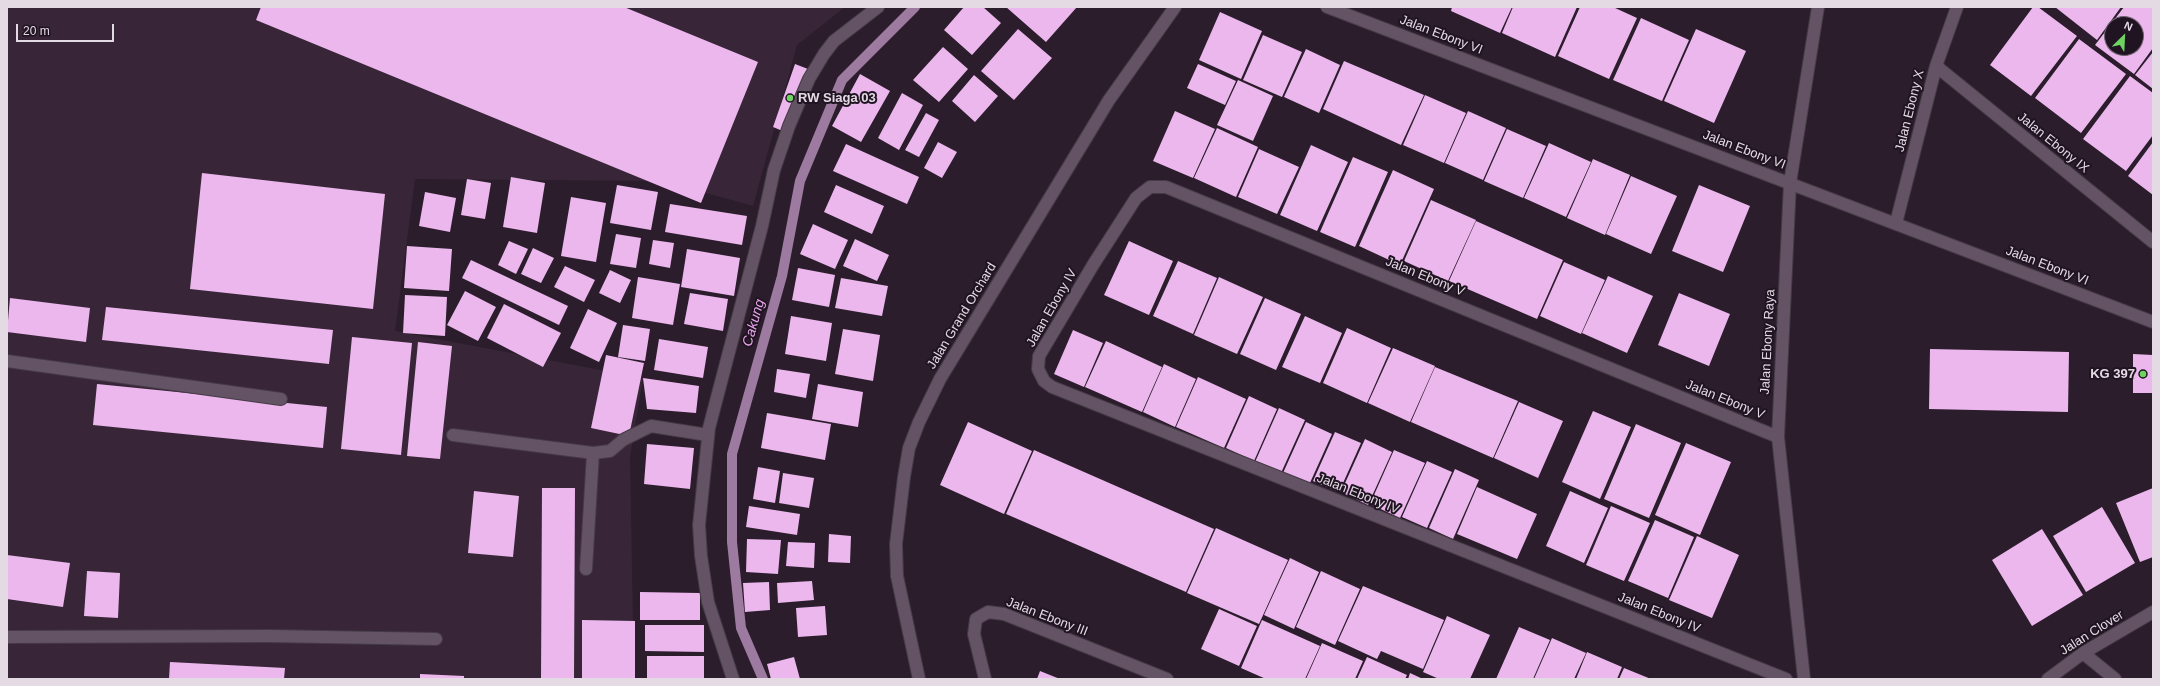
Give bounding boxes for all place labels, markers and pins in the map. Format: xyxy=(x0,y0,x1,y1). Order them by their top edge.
place label: RW Siaga 03 xyxy=(798,90,876,106)
marker: RW Siaga 03 xyxy=(785,93,795,103)
place label: KG 397 xyxy=(2090,366,2135,382)
marker: KG 397 xyxy=(2138,369,2148,379)

